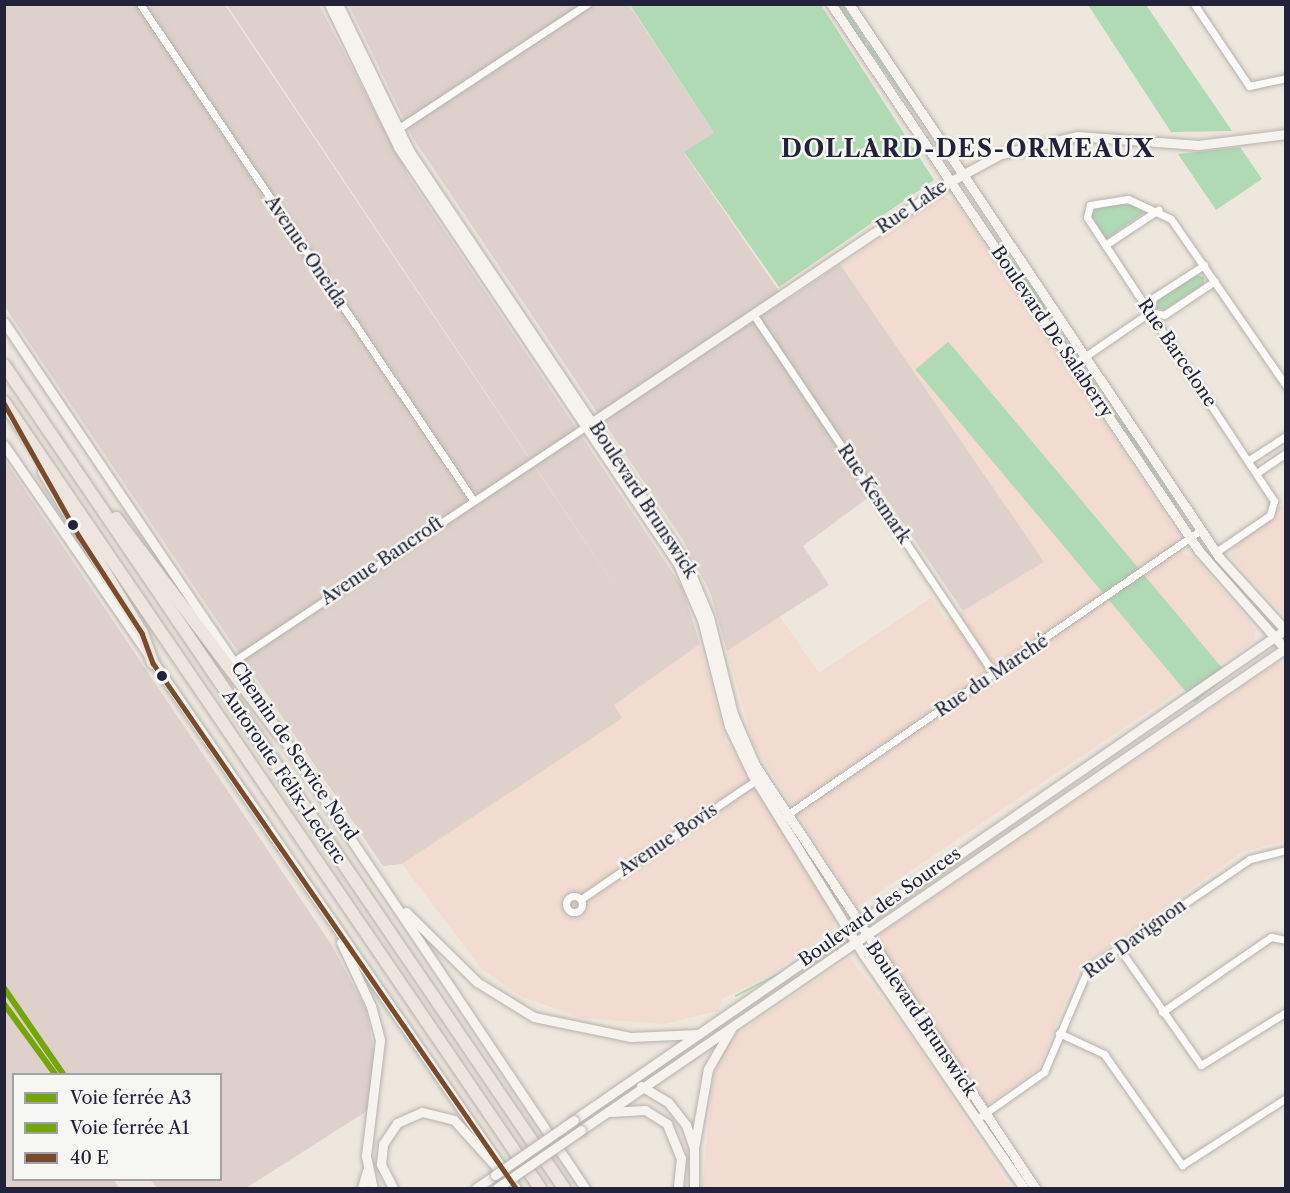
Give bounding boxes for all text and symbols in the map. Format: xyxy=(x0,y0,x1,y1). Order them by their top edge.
district label: DOLLARD-DES-ORMEAUX xyxy=(781,135,1155,163)
street label: Rue Lake xyxy=(873,176,951,238)
street label: Avenue Oneida xyxy=(260,192,352,312)
street label: Boulevard De Salaberry xyxy=(987,242,1117,422)
street label: Rue Barcelone xyxy=(1133,295,1221,411)
street label: Boulevard Brunswick xyxy=(584,418,702,582)
street label: Rue Kesmark xyxy=(833,440,915,548)
street label: Avenue Bancroft xyxy=(317,512,447,610)
unlabelled marker xyxy=(67,519,79,531)
street label: Rue du Marché xyxy=(931,630,1053,722)
street label: Chemin de Service Nord xyxy=(226,657,362,845)
unlabelled marker xyxy=(156,670,168,682)
street label: Autoroute Félix-Leclerc xyxy=(218,686,350,868)
street label: Avenue Bovis xyxy=(614,799,722,881)
street label: Boulevard des Sources xyxy=(795,843,965,971)
street label: Rue Davignon xyxy=(1080,895,1190,983)
street label: Boulevard Brunswick xyxy=(861,938,981,1100)
legend xyxy=(12,1073,222,1181)
text: Voie ferrée A3 xyxy=(70,1087,192,1109)
text: Voie ferrée A1 xyxy=(70,1117,189,1139)
text: 40 E xyxy=(70,1147,109,1169)

